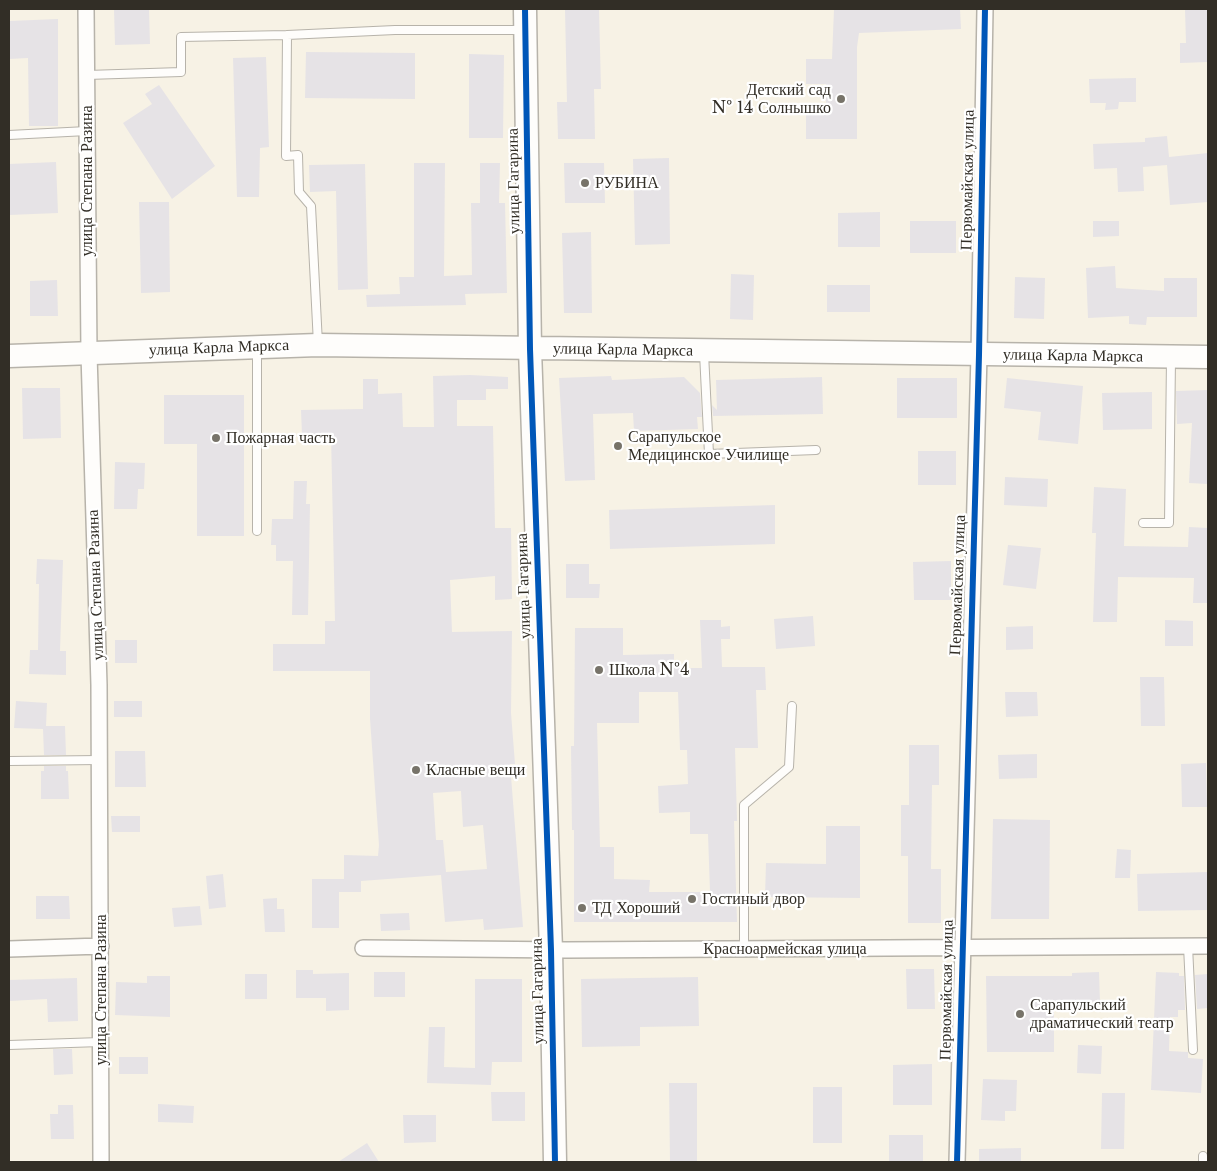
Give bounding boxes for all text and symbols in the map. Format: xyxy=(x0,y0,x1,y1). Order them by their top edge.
place label: Детский сад № 14 Солнышко xyxy=(712,80,831,118)
marker: Детский сад № 14 Солнышко xyxy=(835,93,847,105)
street label: улица Степана Разина xyxy=(77,105,97,257)
street label: Первомайская улица xyxy=(957,110,979,250)
street label: улица Гагарина xyxy=(503,128,525,234)
place label: РУБИНА xyxy=(595,173,659,193)
marker: РУБИНА xyxy=(579,177,591,189)
street label: улица Карла Маркса xyxy=(149,336,289,360)
street label: улица Карла Маркса xyxy=(553,339,693,361)
street label: улица Карла Маркса xyxy=(1003,345,1143,367)
place label: Сарапульское Медицинское Училище xyxy=(628,427,789,465)
place label: Пожарная часть xyxy=(226,428,335,448)
marker: Пожарная часть xyxy=(210,432,222,444)
marker: Сарапульское Медицинское Училище xyxy=(612,440,624,452)
street label: улица Степана Разина xyxy=(84,509,108,661)
street label: Первомайская улица xyxy=(946,514,970,656)
street label: улица Гагарина xyxy=(513,533,535,639)
place label: Школа №4 xyxy=(609,660,689,680)
marker: Школа №4 xyxy=(593,664,605,676)
place label: Класные вещи xyxy=(426,760,525,780)
marker: Класные вещи xyxy=(410,764,422,776)
place label: Гостиный двор xyxy=(702,889,805,909)
marker: Гостиный двор xyxy=(686,893,698,905)
place label: ТД Хороший xyxy=(592,898,680,918)
marker: ТД Хороший xyxy=(576,902,588,914)
street label: улица Степана Разина xyxy=(91,914,111,1066)
street label: Первомайская улица xyxy=(936,920,958,1060)
street label: улица Гагарина xyxy=(527,938,549,1044)
street label: Красноармейская улица xyxy=(703,939,867,959)
place label: Сарапульский драматический театр xyxy=(1030,995,1174,1033)
marker: Сарапульский драматический театр xyxy=(1014,1008,1026,1020)

